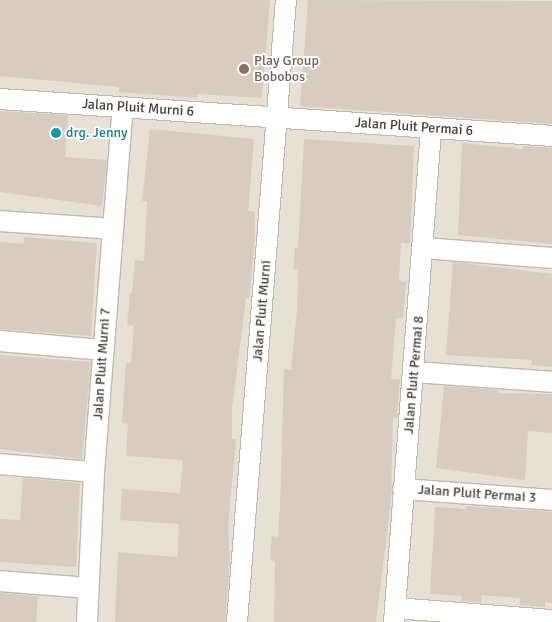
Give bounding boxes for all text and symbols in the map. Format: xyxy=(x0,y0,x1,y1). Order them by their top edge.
place label: Play Group Bobobos xyxy=(254,53,319,85)
marker: Play Group Bobobos xyxy=(238,63,250,75)
street label: Jalan Pluit Murni 6 xyxy=(81,96,195,120)
street label: Jalan Pluit Permai 6 xyxy=(354,114,474,140)
place label: drg. Jenny xyxy=(66,125,127,141)
marker: drg. Jenny xyxy=(50,127,62,139)
street label: Jalan Pluit Murni xyxy=(249,260,275,362)
street label: Jalan Pluit Murni 7 xyxy=(90,307,114,421)
street label: Jalan Pluit Permai 8 xyxy=(400,315,428,435)
street label: Jalan Pluit Permai 3 xyxy=(417,481,537,507)

